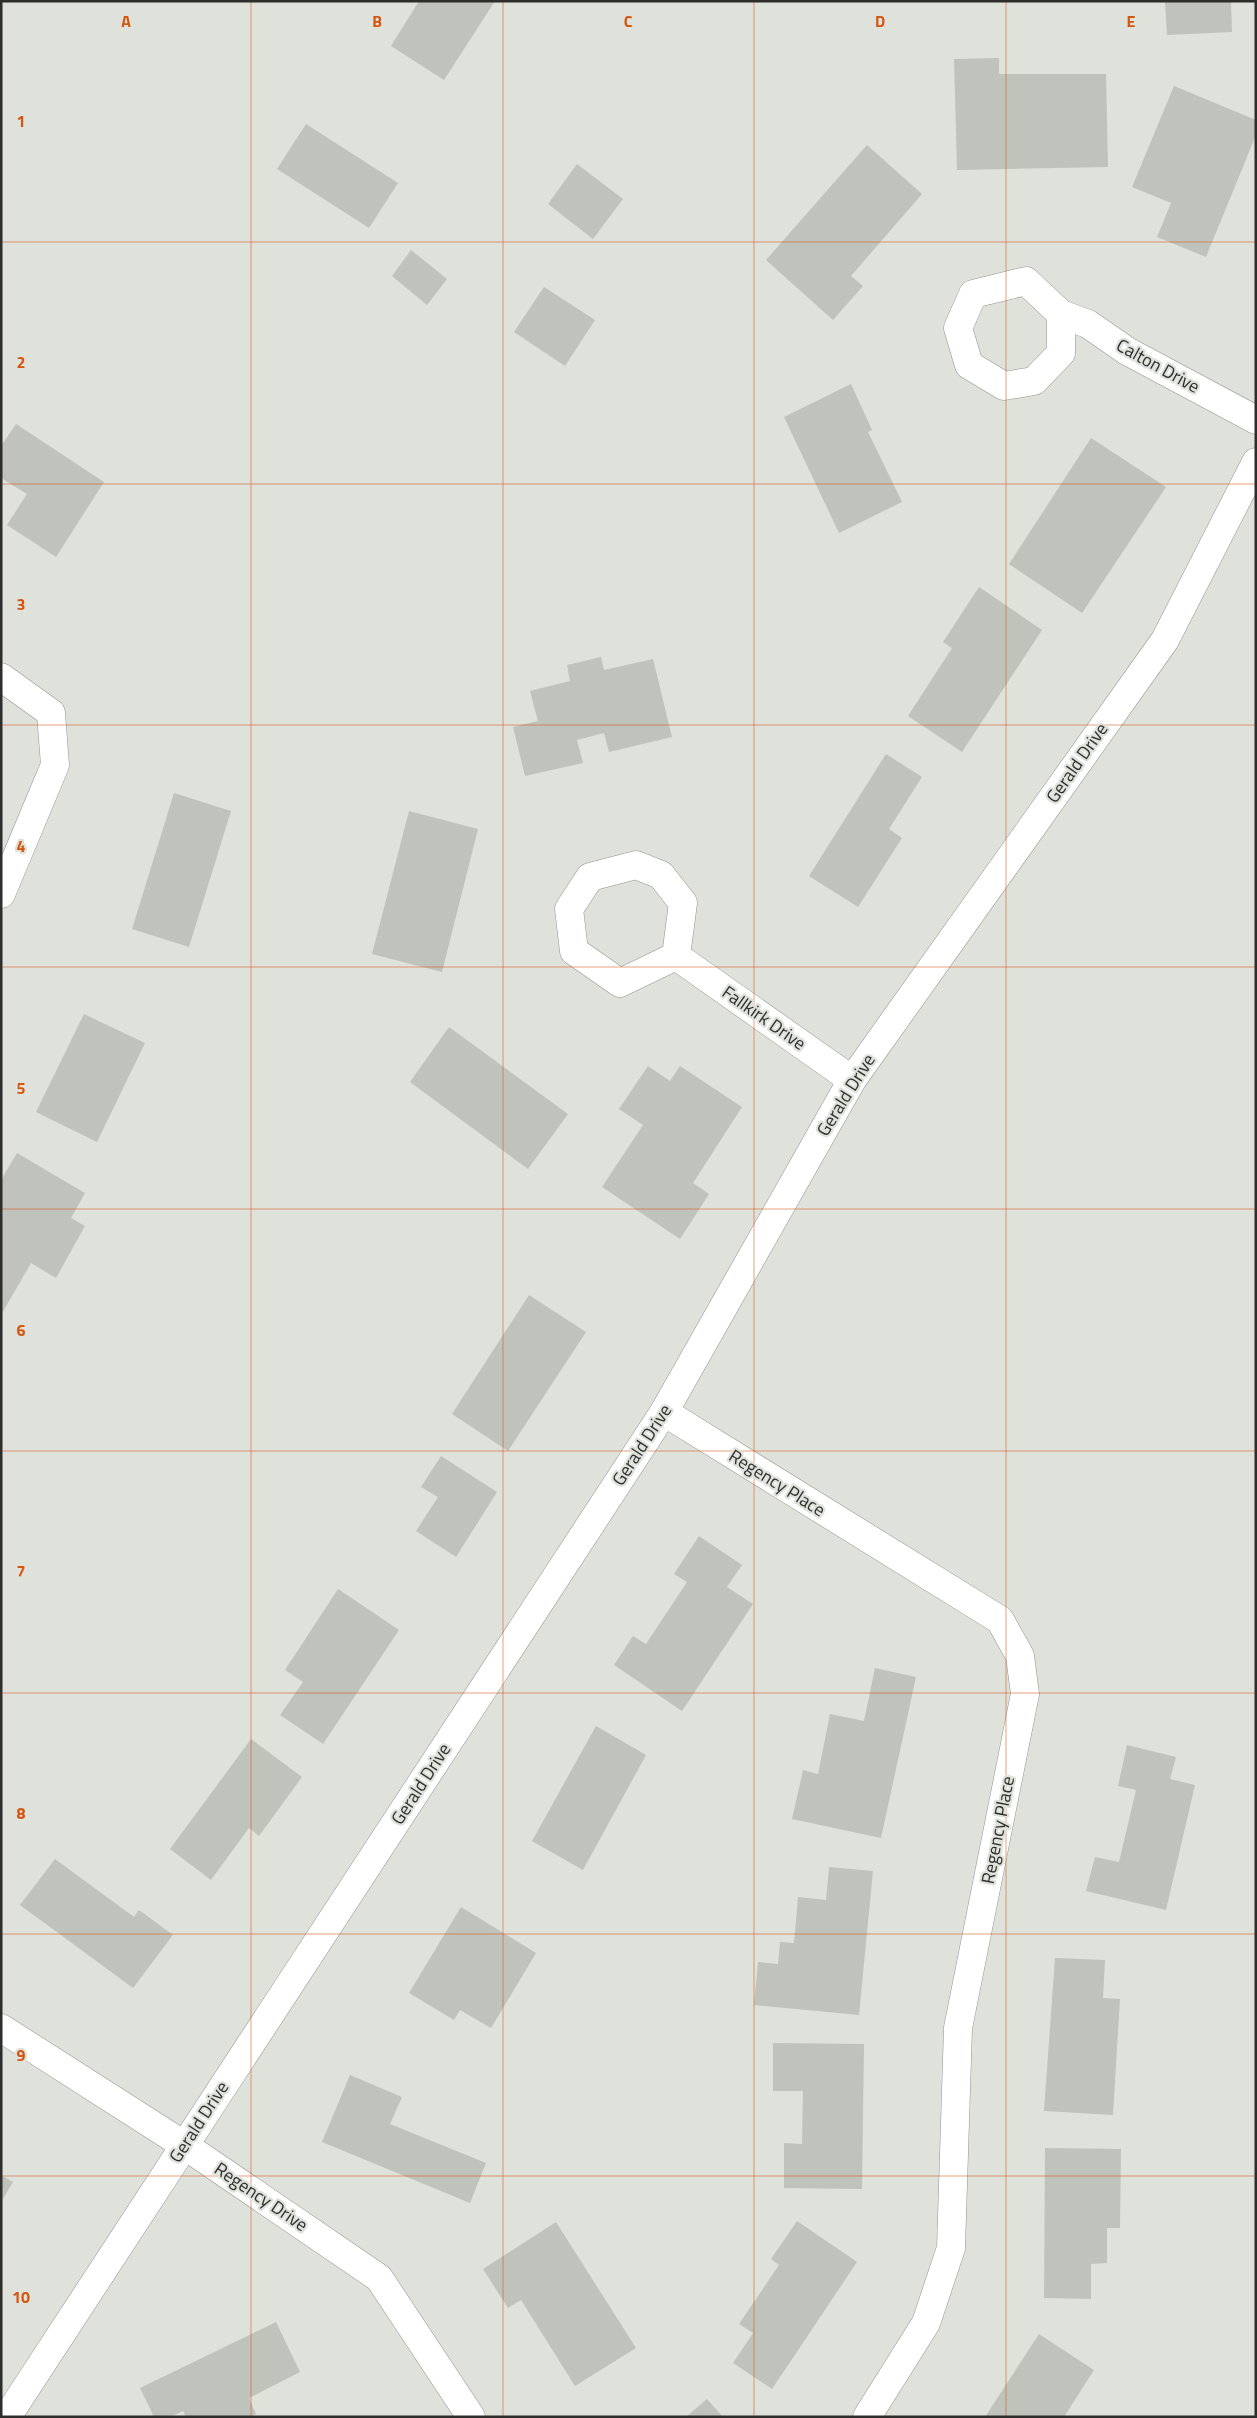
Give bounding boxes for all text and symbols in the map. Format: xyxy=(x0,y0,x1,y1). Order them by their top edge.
text: A xyxy=(121,9,131,33)
text: B xyxy=(372,9,382,33)
text: C xyxy=(624,9,633,33)
text: D xyxy=(875,9,885,33)
text: E xyxy=(1127,9,1136,33)
text: 1 xyxy=(17,109,25,133)
street label: Calton Drive xyxy=(1112,332,1205,400)
text: 2 xyxy=(17,350,25,374)
text: 3 xyxy=(17,592,25,616)
street label: Gerald Drive xyxy=(1039,717,1114,808)
text: 4 xyxy=(17,834,26,858)
street label: Fallkirk Drive xyxy=(717,979,812,1056)
street label: Gerald Drive xyxy=(810,1048,882,1141)
text: 5 xyxy=(17,1076,26,1100)
text: 6 xyxy=(17,1318,26,1342)
street label: Gerald Drive xyxy=(605,1399,678,1491)
street label: Regency Place xyxy=(724,1442,831,1523)
text: 7 xyxy=(17,1559,25,1583)
street label: Gerald Drive xyxy=(384,1738,457,1830)
street label: Regency Place xyxy=(974,1774,1021,1886)
text: 8 xyxy=(17,1801,26,1825)
text: 9 xyxy=(17,2043,26,2067)
street label: Gerald Drive xyxy=(162,2076,235,2168)
street label: Regency Drive xyxy=(209,2155,314,2238)
text: 10 xyxy=(12,2285,30,2309)

